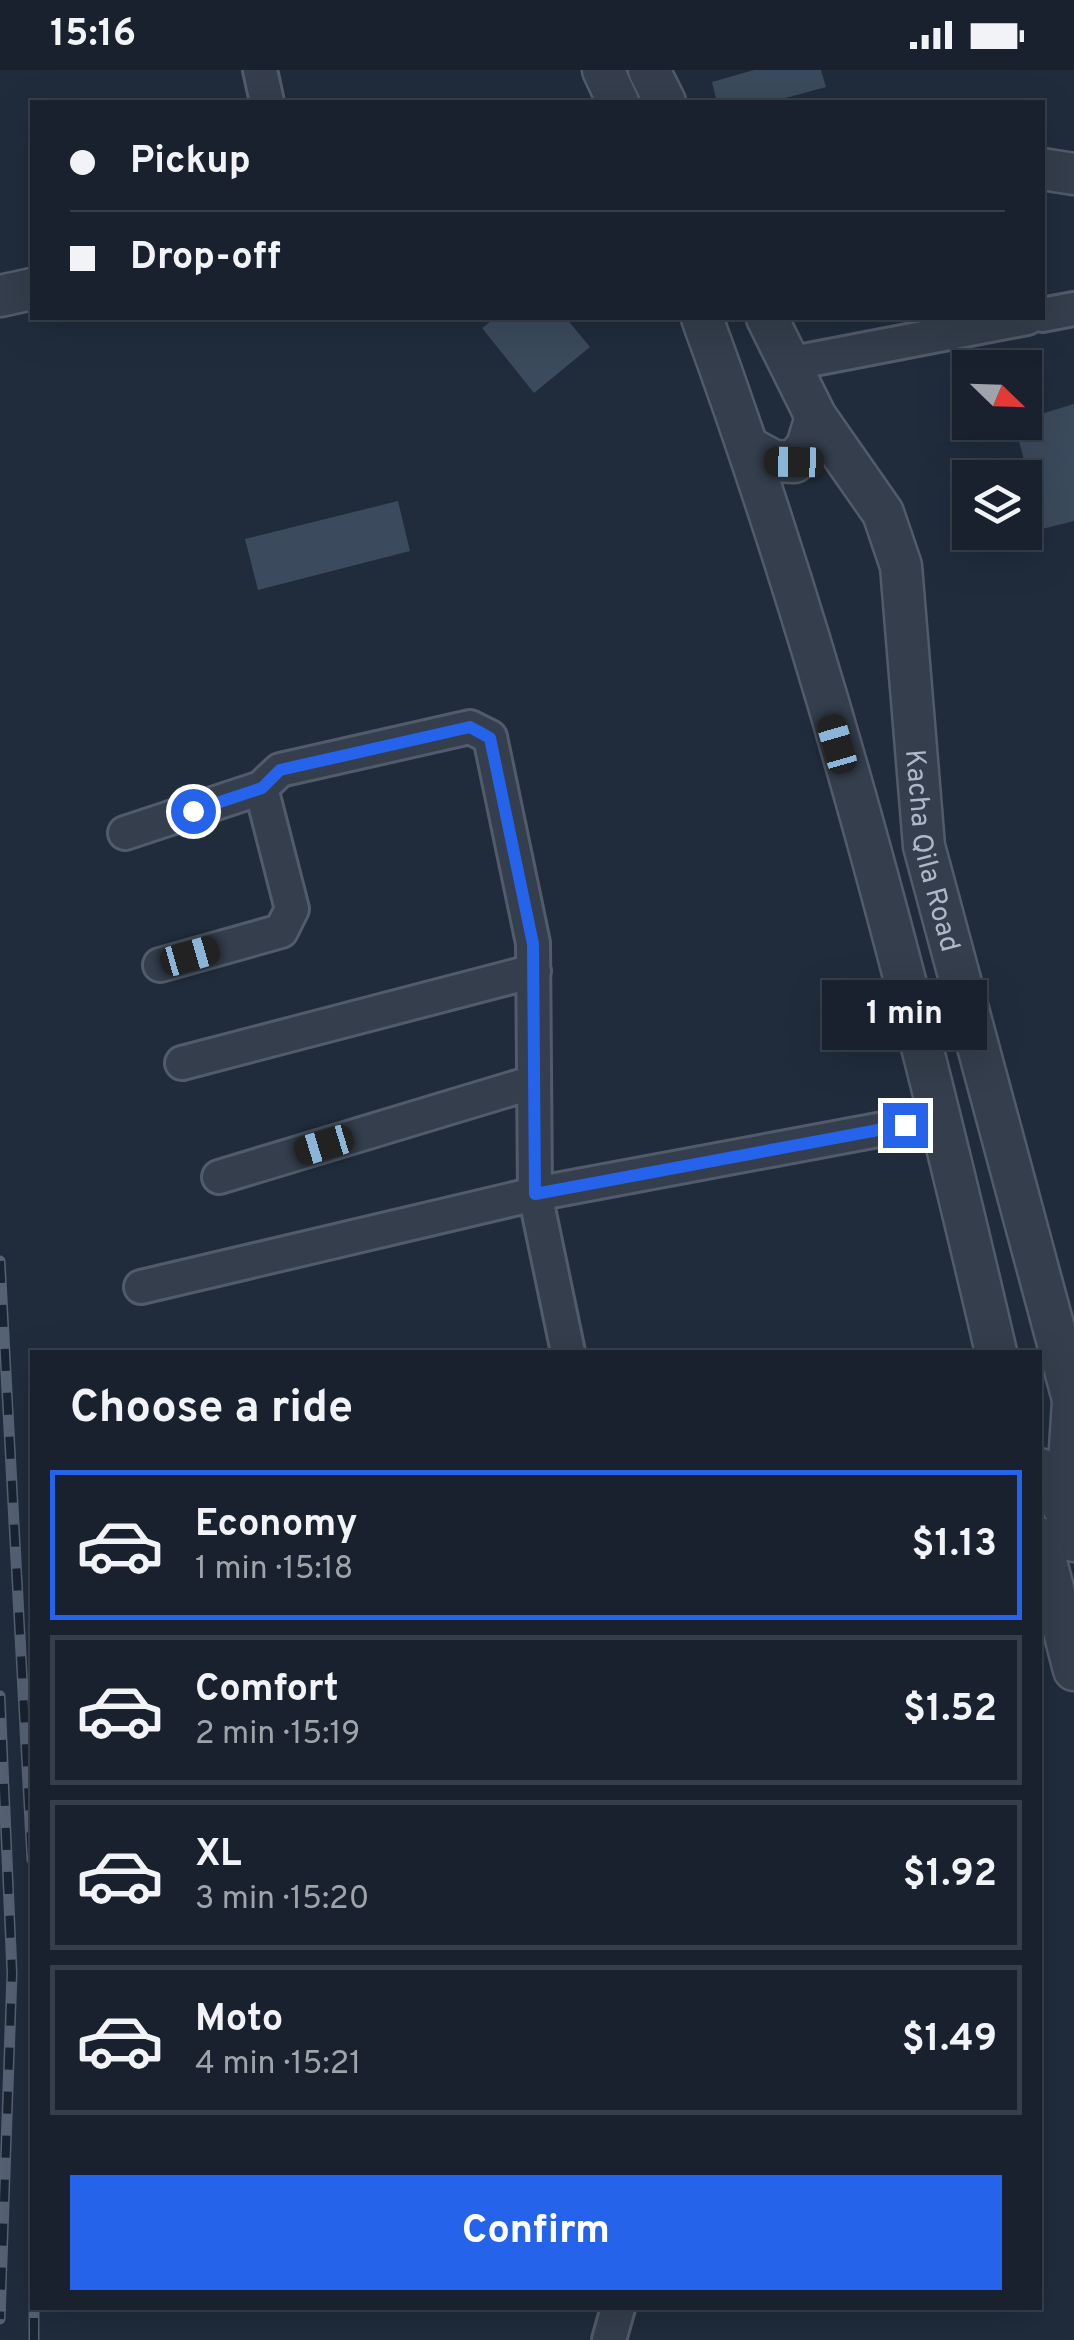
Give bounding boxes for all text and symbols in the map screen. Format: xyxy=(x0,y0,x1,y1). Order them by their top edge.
text: 15:16 xyxy=(50,11,136,60)
text: Pickup xyxy=(130,138,251,187)
text: Drop-off xyxy=(130,234,281,283)
north arrow xyxy=(952,350,1042,440)
map controls xyxy=(952,350,1042,550)
car xyxy=(764,446,824,478)
button: layers xyxy=(952,460,1042,550)
car xyxy=(814,711,860,777)
street label: Kacha Qila Road xyxy=(895,748,967,956)
route start xyxy=(171,789,216,834)
car xyxy=(157,933,223,979)
callout: 1 min xyxy=(822,980,988,1050)
text: 1 min xyxy=(866,995,943,1035)
route end xyxy=(883,1103,928,1148)
car xyxy=(291,1122,357,1168)
text: Choose a ride xyxy=(70,1381,353,1438)
icon: car xyxy=(75,1500,165,1590)
text: Economy xyxy=(195,1501,357,1550)
text: $1.13 xyxy=(911,1521,997,1570)
text: 1 min · 15:18 xyxy=(195,1550,353,1590)
icon: car xyxy=(75,1665,165,1755)
text: Comfort xyxy=(195,1666,339,1715)
text: $1.52 xyxy=(903,1686,997,1735)
text: 2 min · 15:19 xyxy=(195,1715,360,1755)
icon: car xyxy=(75,1830,165,1920)
text: XL xyxy=(195,1831,242,1880)
text: $1.92 xyxy=(903,1851,997,1900)
text: 3 min · 15:20 xyxy=(195,1880,369,1920)
icon: car xyxy=(75,1995,165,2085)
text: Moto xyxy=(195,1996,283,2045)
text: $1.49 xyxy=(902,2016,997,2065)
text: 4 min · 15:21 xyxy=(195,2045,361,2085)
button: Confirm xyxy=(70,2175,1002,2290)

